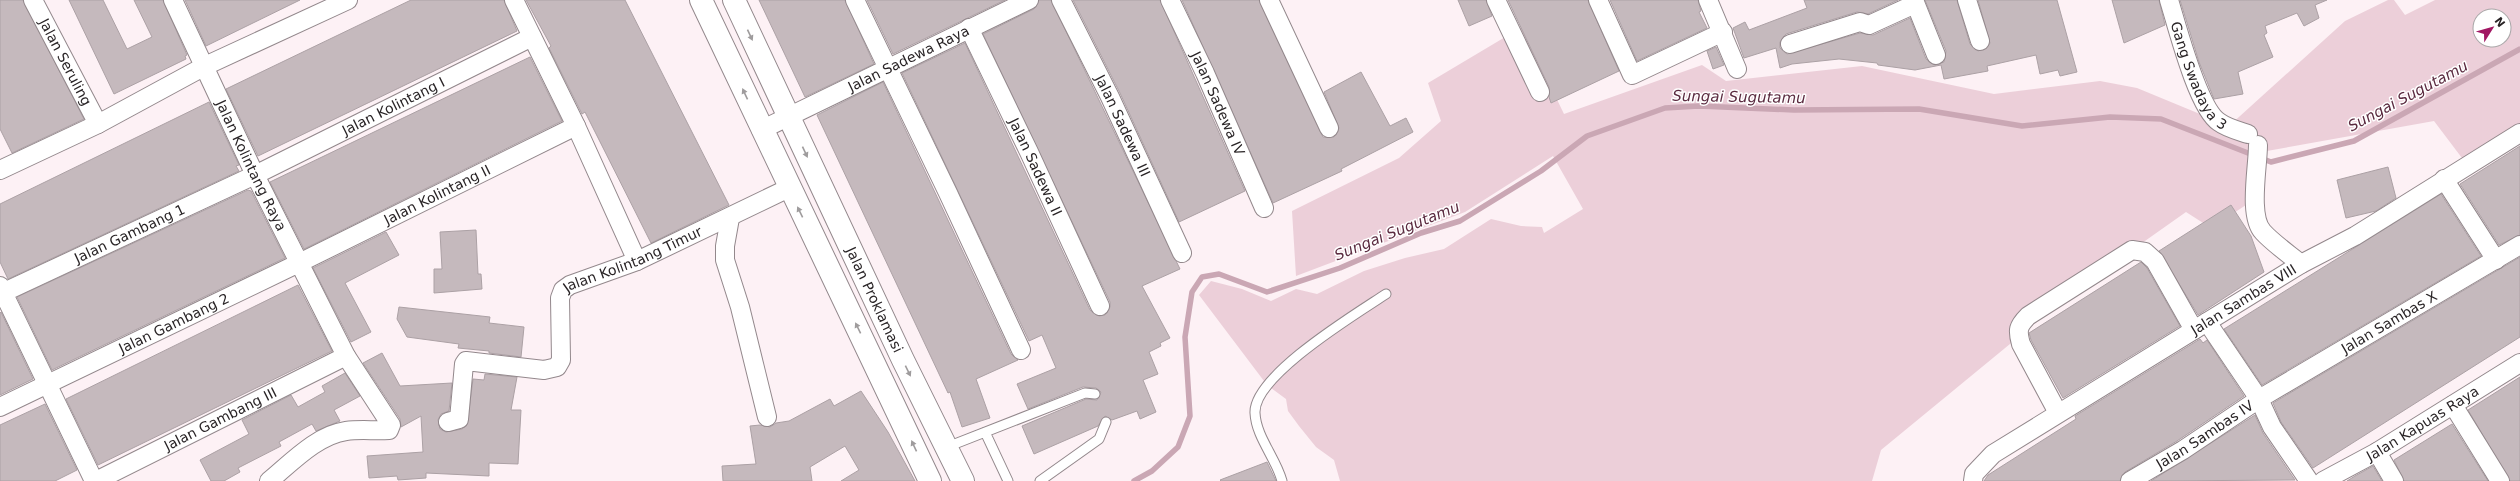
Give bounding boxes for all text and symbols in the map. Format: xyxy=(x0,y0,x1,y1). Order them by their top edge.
north arrow xyxy=(2472,8,2512,48)
street label: Jalan Seruling xyxy=(36,15,95,108)
text: N xyxy=(2492,15,2508,30)
street label: Gang Swadaya 3 xyxy=(2168,20,2230,133)
street label: Jalan Sadewa Raya xyxy=(844,22,972,95)
one-way arrow xyxy=(747,30,753,41)
street label: Jalan Sadewa IV xyxy=(1187,48,1248,158)
water label: Sungai Sugutamu xyxy=(2345,57,2471,135)
street label: Jalan Sadewa III xyxy=(1092,71,1154,179)
street label: Jalan Kolintang I xyxy=(338,74,447,139)
water label: Sungai Sugutamu xyxy=(1672,87,1806,107)
one-way arrow xyxy=(742,89,748,100)
street label: Jalan Kolintang Raya xyxy=(213,96,290,234)
street label: Jalan Sadewa II xyxy=(1005,114,1065,218)
one-way arrow xyxy=(802,147,808,158)
street label: Jalan Kolintang II xyxy=(380,162,493,228)
water label: Sungai Sugutamu xyxy=(1332,198,1462,264)
street label: Jalan Gambang 1 xyxy=(71,201,187,267)
one-way arrow xyxy=(797,206,803,217)
street label: Jalan Kolintang Timur xyxy=(559,223,705,296)
street label: Jalan Proklamasi xyxy=(843,243,906,355)
street label: Jalan Sambas VIII xyxy=(2187,261,2299,339)
street label: Jalan Sambas X xyxy=(2337,288,2440,357)
street label: Jalan Gambang 2 xyxy=(115,290,232,357)
one-way arrow xyxy=(855,323,861,334)
one-way arrow xyxy=(905,366,911,377)
street label: Jalan Kapuas Raya xyxy=(2363,383,2482,465)
street label: Jalan Gambang III xyxy=(161,384,279,454)
street label: Jalan Sambas IV xyxy=(2152,397,2257,472)
one-way arrow xyxy=(911,440,917,451)

